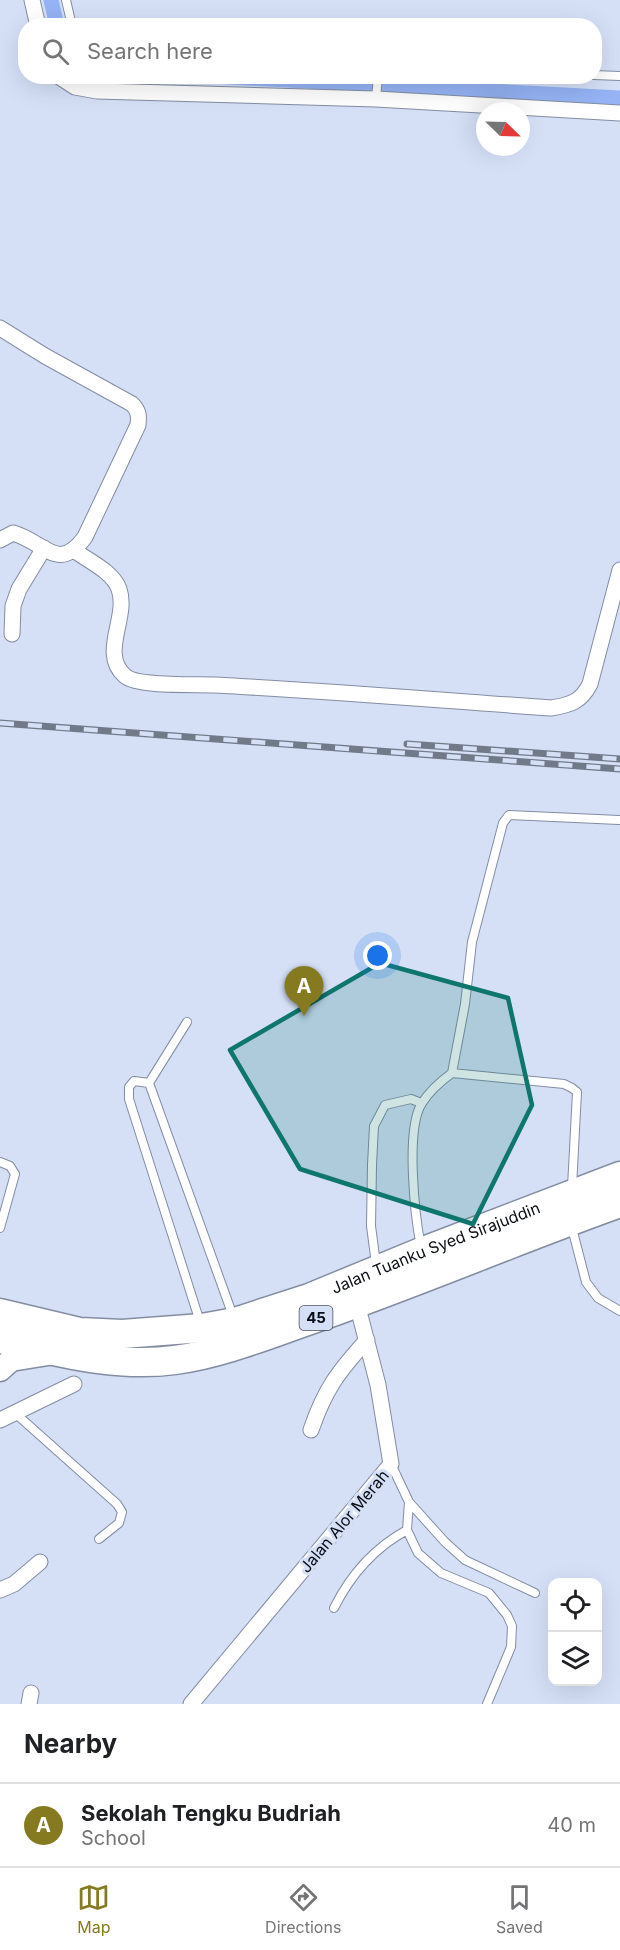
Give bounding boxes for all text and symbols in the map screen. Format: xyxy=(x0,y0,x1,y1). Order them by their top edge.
search box xyxy=(18,18,602,84)
icon: search xyxy=(39,35,72,68)
text: Search here xyxy=(87,38,213,64)
north arrow xyxy=(476,102,530,156)
your location xyxy=(363,941,392,970)
pin: A xyxy=(284,966,324,1016)
street label: Jalan Tuanku Syed Sirajuddin xyxy=(328,1198,543,1298)
road number: 45 xyxy=(300,1306,332,1330)
street label: Jalan Alor Merah xyxy=(295,1465,393,1577)
map controls xyxy=(548,1578,602,1686)
button: locate xyxy=(548,1578,602,1632)
button: layers xyxy=(548,1632,602,1686)
text: Nearby xyxy=(24,1728,117,1759)
text: Sekolah Tengku Budriah xyxy=(81,1800,341,1826)
text: A xyxy=(36,1813,51,1837)
text: 40 m xyxy=(547,1813,596,1837)
text: School xyxy=(81,1826,146,1850)
tab: Map xyxy=(77,1881,111,1937)
tab: Directions xyxy=(265,1881,341,1937)
tab: Saved xyxy=(496,1881,543,1937)

